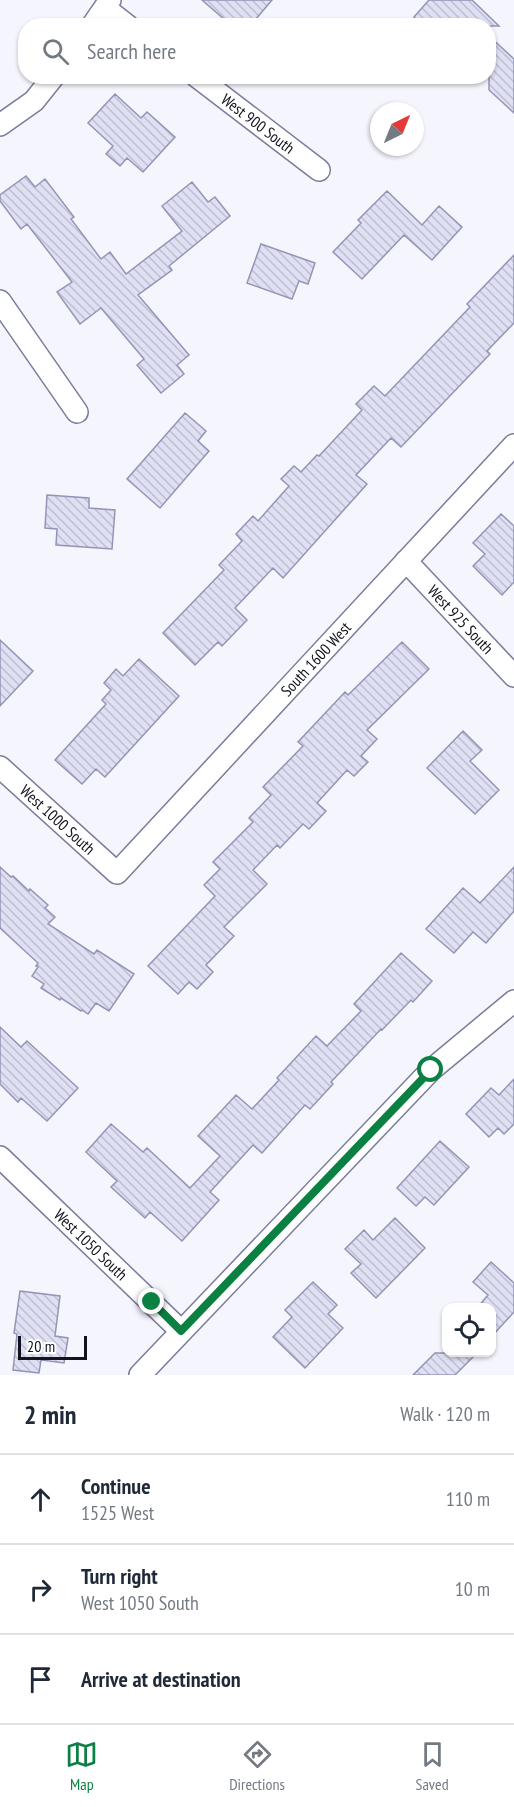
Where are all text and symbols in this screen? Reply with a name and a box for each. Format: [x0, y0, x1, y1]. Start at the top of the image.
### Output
search box [18, 18, 496, 84]
icon: search [39, 35, 72, 68]
text: Search here [87, 37, 176, 65]
street label: West 900 South [217, 89, 299, 158]
north arrow [370, 102, 424, 156]
street label: West 925 South [424, 581, 498, 658]
street label: South 1600 West [276, 617, 355, 700]
street label: West 1000 South [16, 780, 100, 858]
route start [417, 1056, 443, 1082]
street label: West 1050 South [50, 1204, 132, 1284]
route end [138, 1288, 164, 1314]
map controls [442, 1303, 496, 1357]
button: locate [442, 1303, 496, 1357]
scale bar [18, 1333, 87, 1360]
text: 20 m [27, 1336, 55, 1356]
text: 2 min [24, 1398, 77, 1431]
text: Walk · 120 m [400, 1401, 490, 1427]
text: Continue [81, 1472, 151, 1500]
icon: ahead [24, 1483, 57, 1516]
text: 110 m [446, 1486, 490, 1512]
text: 1525 West [81, 1500, 154, 1526]
text: Turn right [81, 1562, 158, 1590]
icon: right [24, 1573, 57, 1606]
text: 10 m [455, 1576, 490, 1602]
text: West 1050 South [81, 1590, 199, 1616]
icon: arrive [24, 1663, 57, 1696]
text: Arrive at destination [81, 1665, 241, 1693]
tab: Map [65, 1738, 98, 1794]
tab: Directions [229, 1738, 285, 1794]
tab: Saved [416, 1738, 449, 1794]

